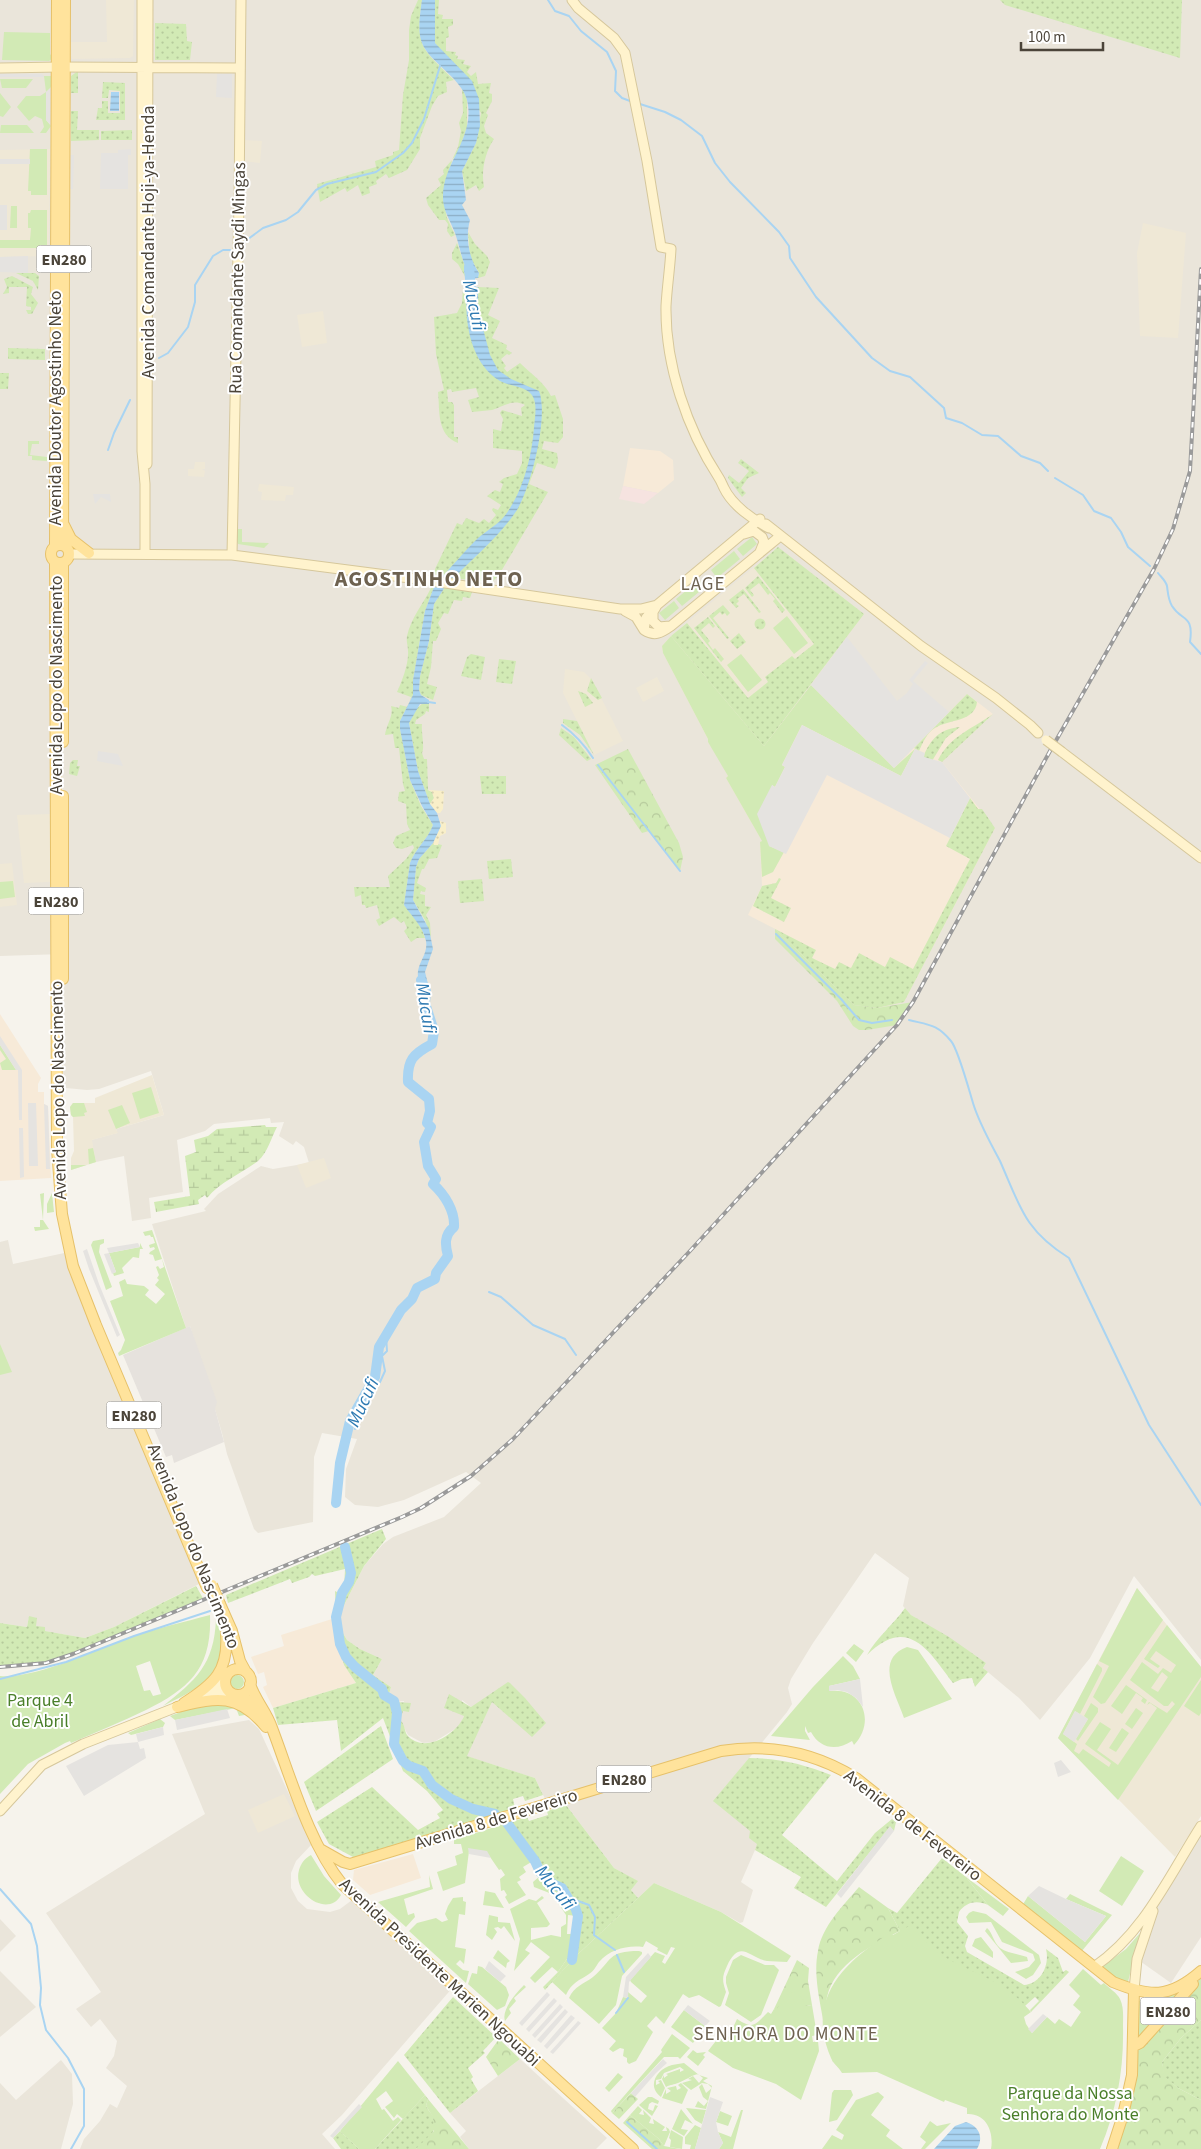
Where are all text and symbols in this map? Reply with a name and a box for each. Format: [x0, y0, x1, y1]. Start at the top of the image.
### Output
scale bar [1021, 20, 1104, 52]
text: 100 m [1028, 27, 1066, 48]
street label: Avenida Comandante Hoji-ya-Henda [136, 105, 161, 379]
street label: Rua Comandante Saydi Mingas [223, 162, 252, 394]
road number: EN280 [36, 245, 92, 272]
water label: Mucufi [455, 277, 492, 334]
street label: Avenida Doutor Agostinho Neto [43, 291, 68, 525]
district label: AGOSTINHO NETO [334, 563, 523, 595]
district label: LAGE [680, 571, 726, 598]
street label: Avenida Lopo do Nascimento [44, 575, 69, 795]
road number: EN280 [28, 888, 84, 914]
street label: Avenida Lopo do Nascimento [44, 980, 73, 1200]
water label: Mucufi [408, 981, 443, 1036]
water label: Mucufi [340, 1373, 387, 1432]
road number: EN280 [106, 1402, 162, 1428]
street label: Avenida Lopo do Nascimento [141, 1440, 246, 1652]
park label: Parque 4 de Abril [7, 1688, 73, 1734]
street label: Avenida 8 de Fevereiro [838, 1763, 987, 1887]
road number: EN280 [596, 1766, 652, 1792]
street label: Avenida 8 de Fevereiro [412, 1783, 581, 1856]
water label: Mucufi [528, 1859, 582, 1917]
street label: Avenida Presidente Marien Ngouabi [334, 1872, 546, 2072]
road number: EN280 [1140, 1998, 1196, 2024]
district label: SENHORA DO MONTE [693, 2021, 879, 2048]
park label: Parque da Nossa Senhora do Monte [1001, 2081, 1139, 2127]

